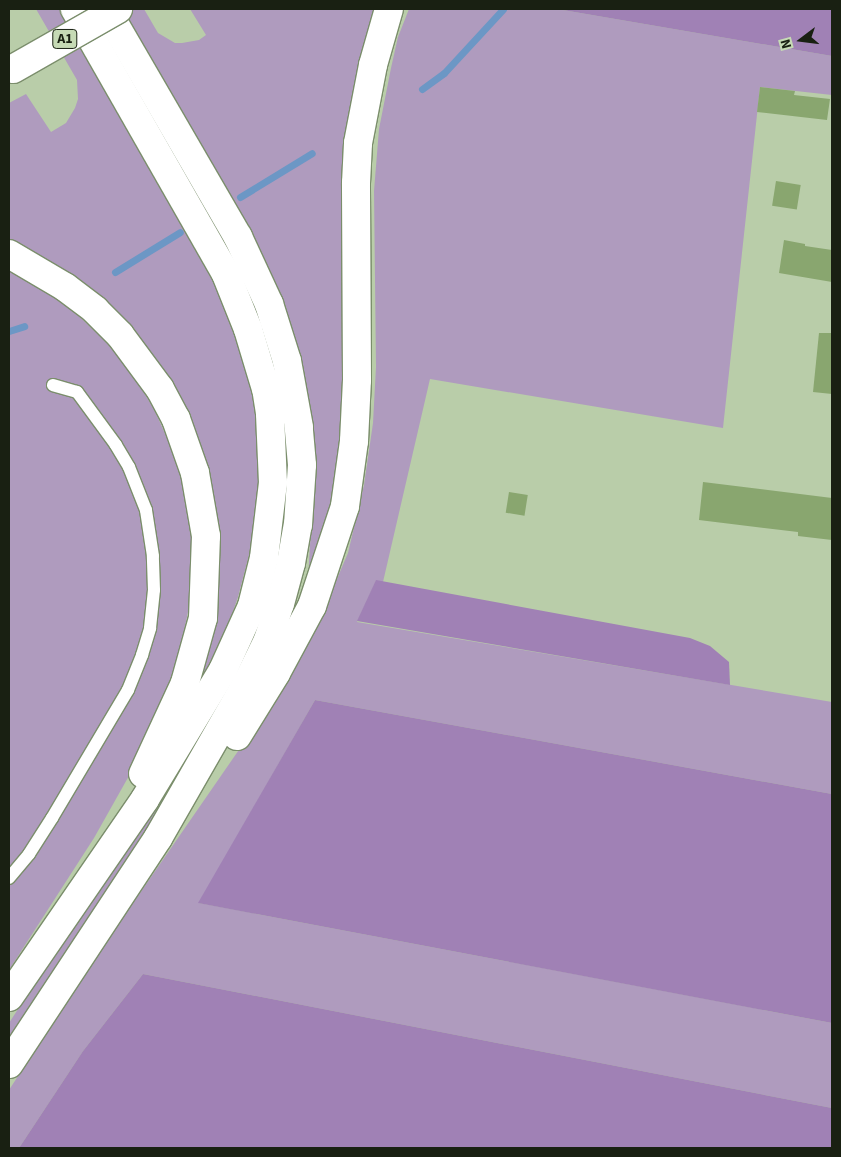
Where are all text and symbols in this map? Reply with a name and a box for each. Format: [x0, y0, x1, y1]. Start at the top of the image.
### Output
north arrow [776, 15, 826, 65]
road number: A1 [51, 28, 79, 50]
text: N [776, 37, 797, 51]

